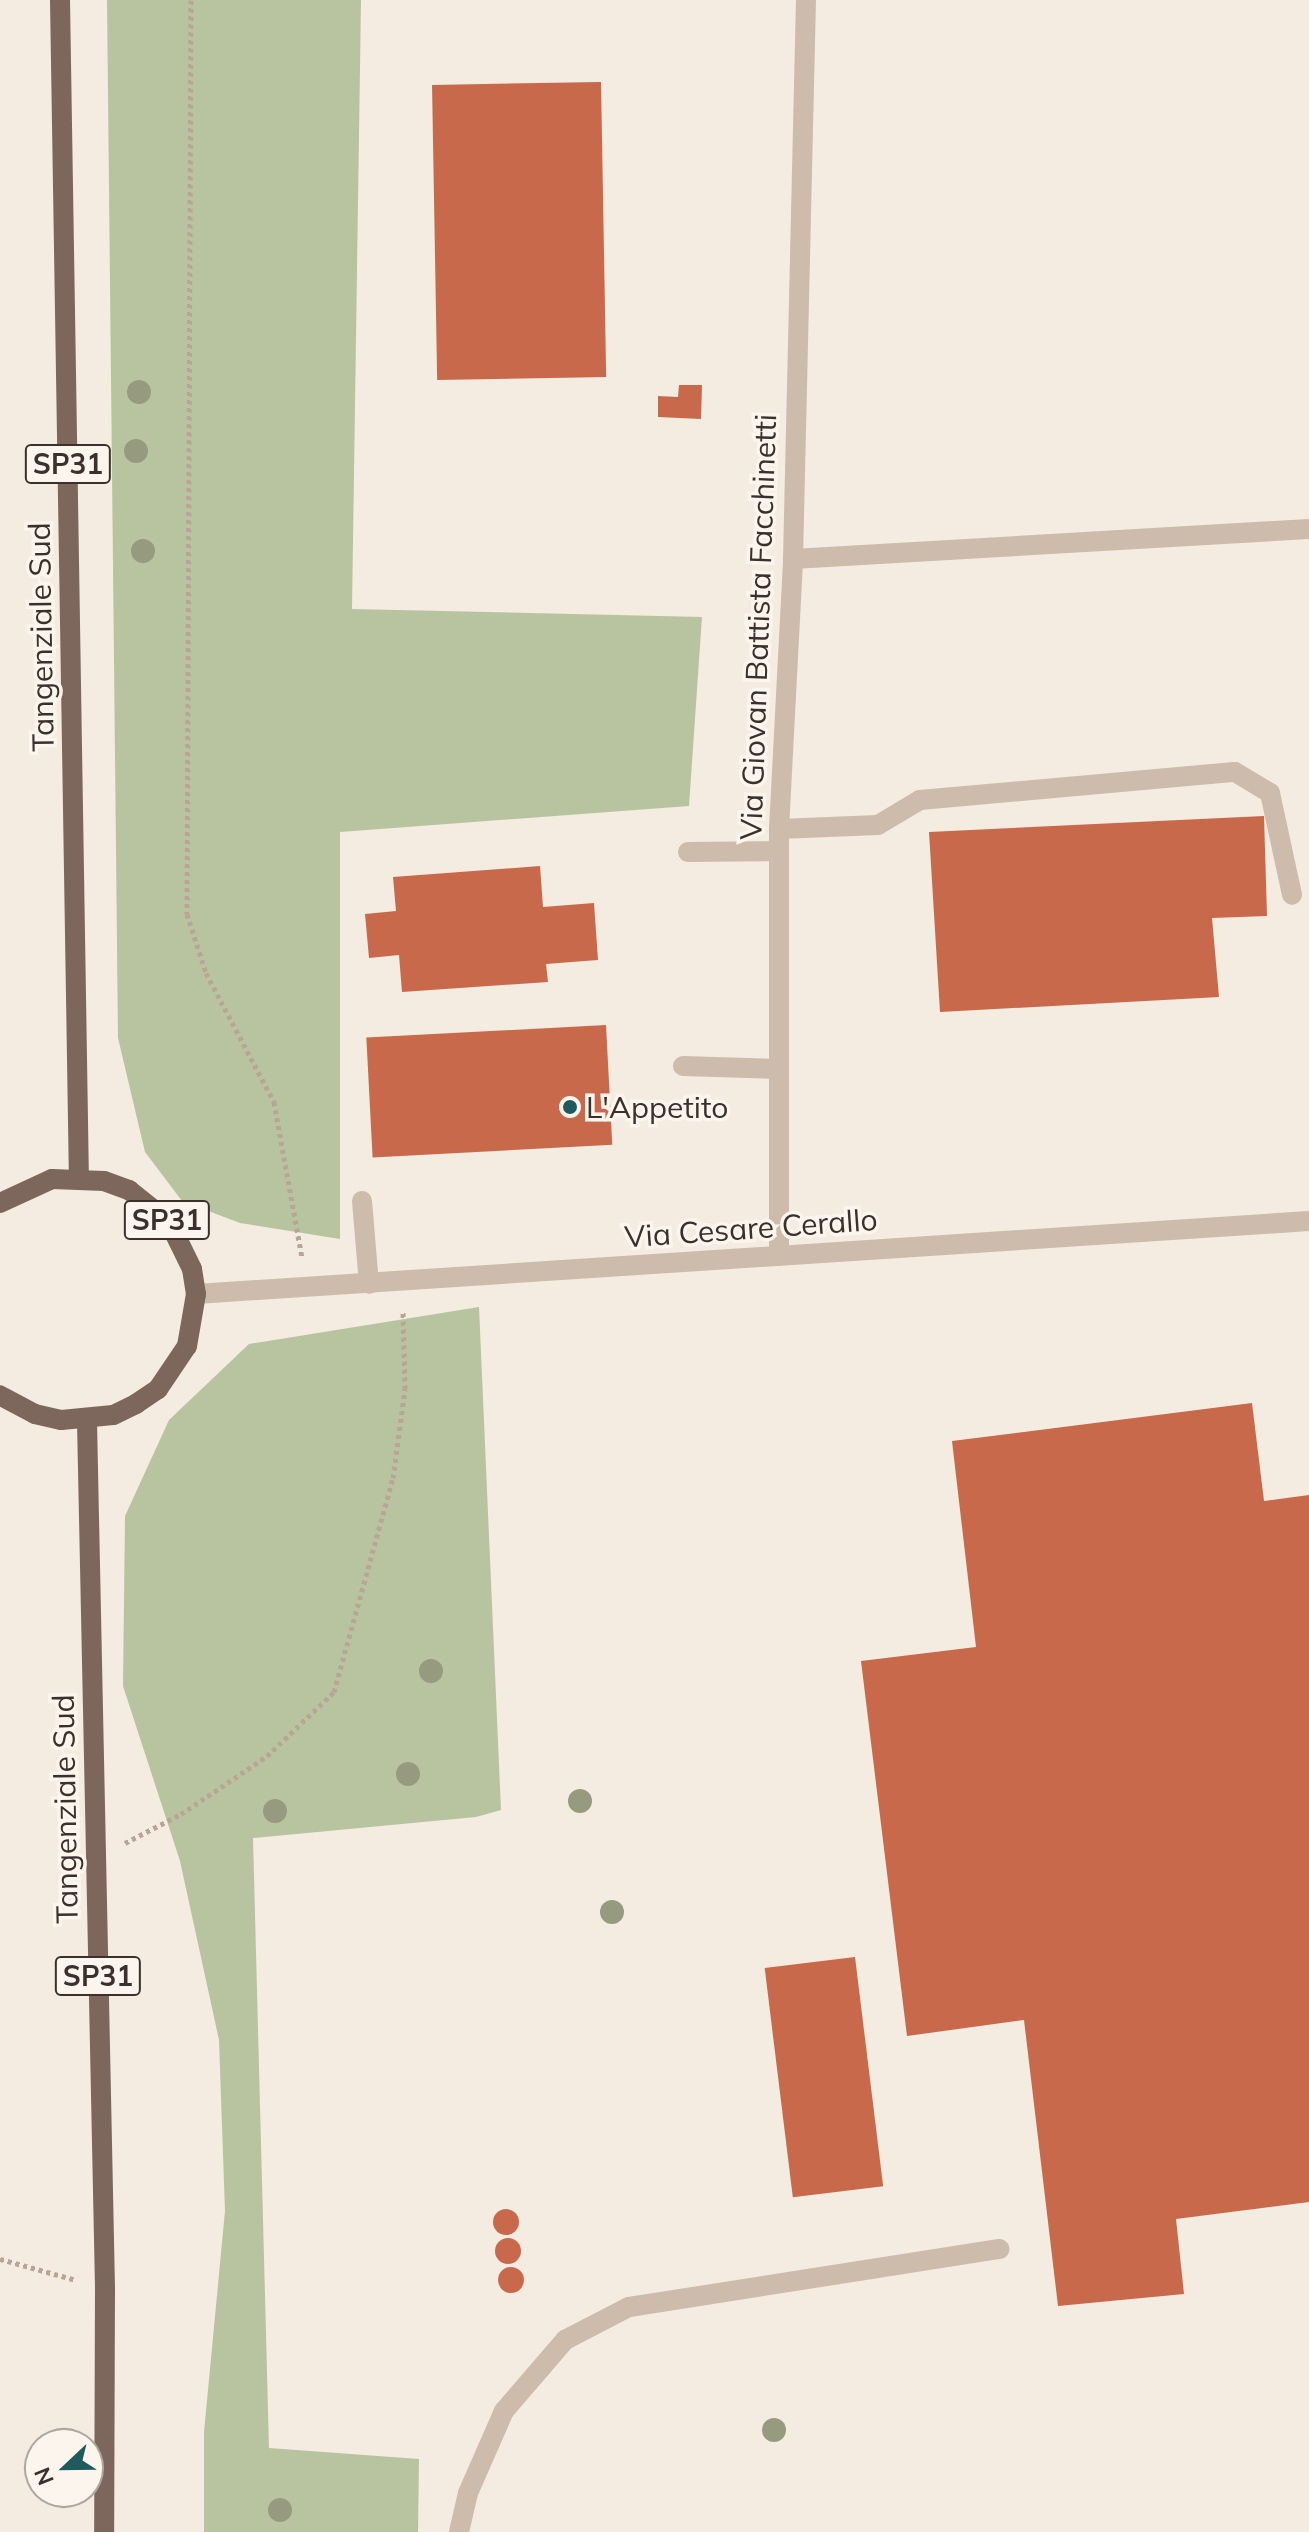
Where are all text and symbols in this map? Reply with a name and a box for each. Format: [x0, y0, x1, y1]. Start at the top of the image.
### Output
street label: Via Giovan Battista Facchinetti [733, 413, 783, 841]
road number: SP31 [24, 440, 112, 488]
street label: Tangenziale Sud [21, 522, 61, 752]
place label: L'Appetito [586, 1089, 728, 1125]
marker: L'Appetito [561, 1098, 579, 1116]
road number: SP31 [123, 1196, 211, 1244]
street label: Via Cesare Cerallo [623, 1201, 879, 1255]
street label: Tangenziale Sud [45, 1694, 85, 1924]
road number: SP31 [54, 1952, 142, 2000]
north arrow [24, 2428, 104, 2508]
text: N [28, 2463, 60, 2489]

